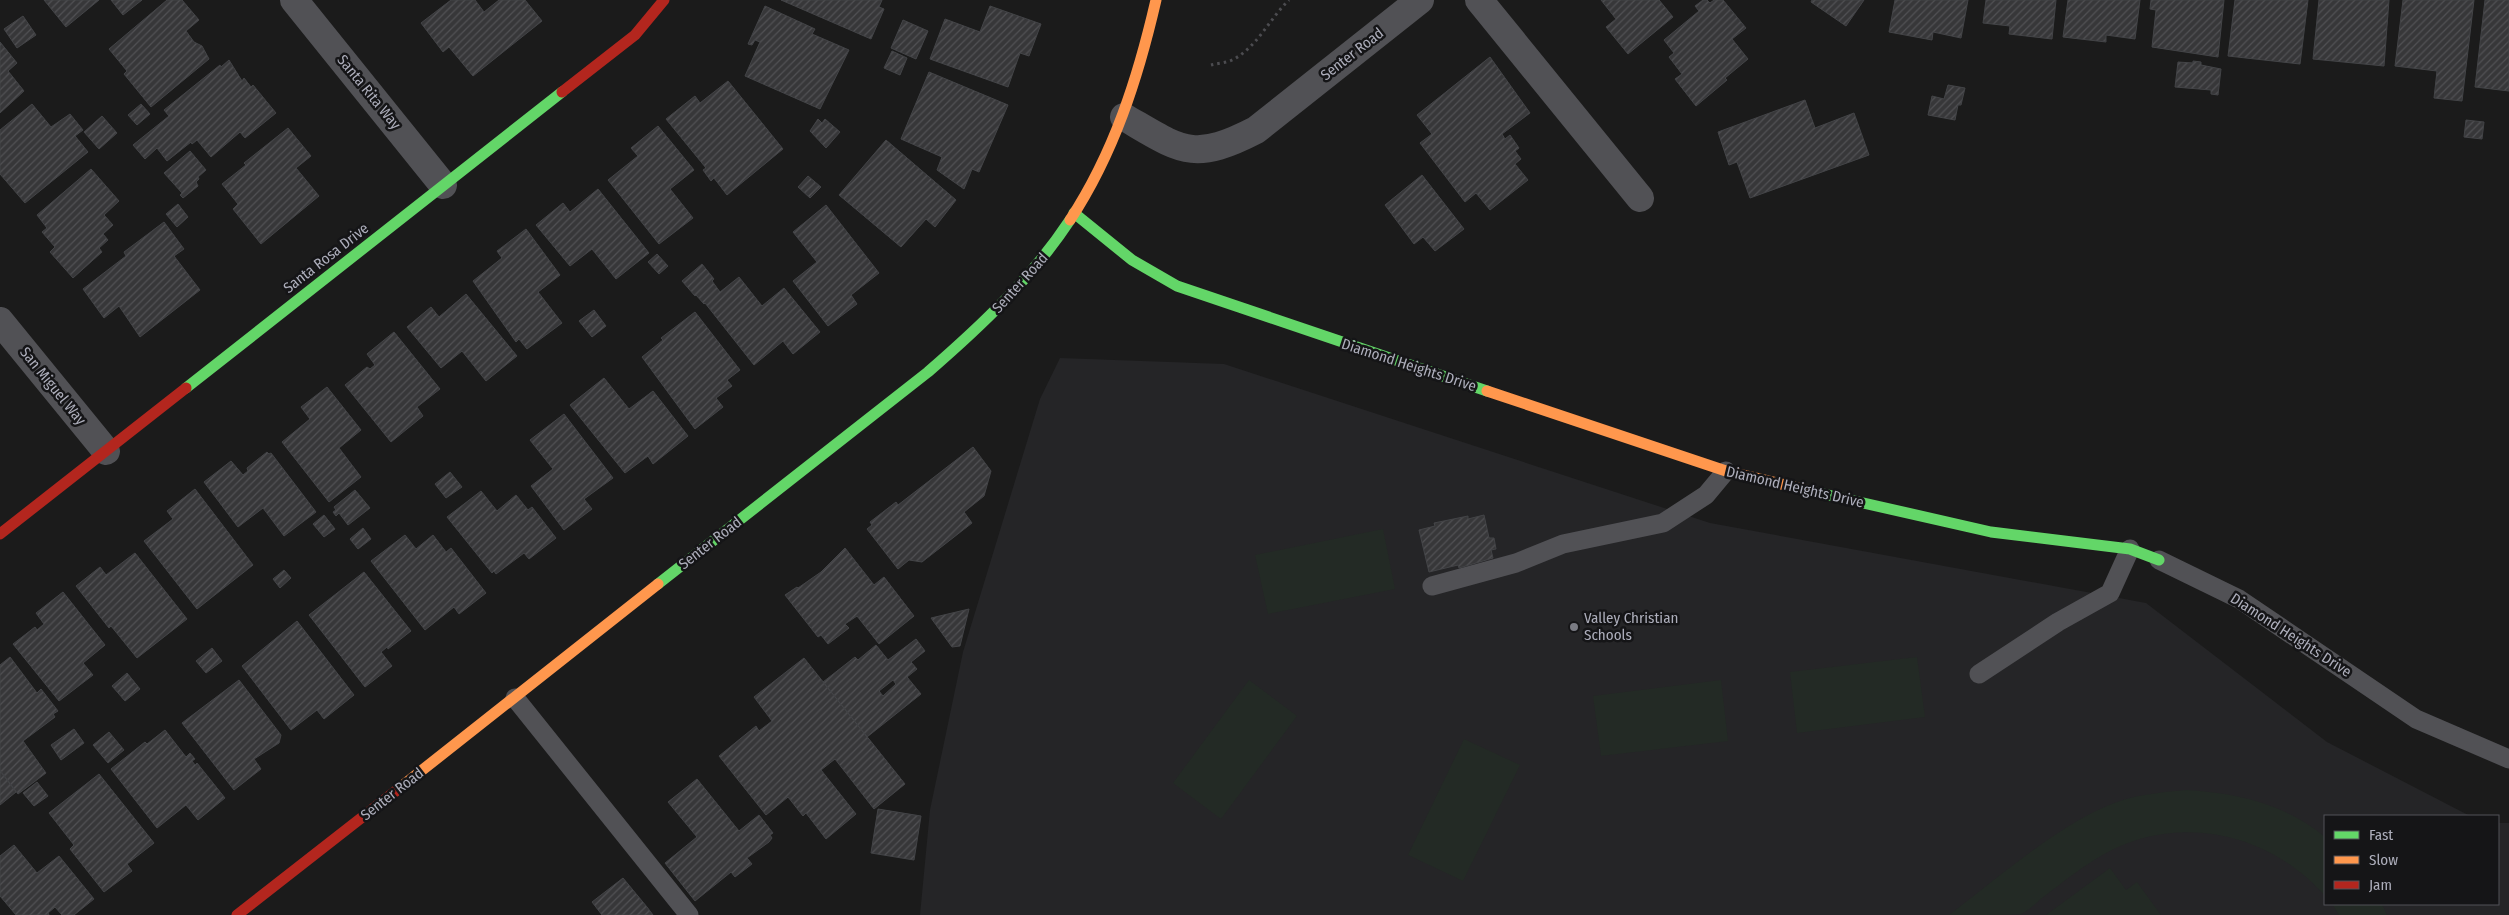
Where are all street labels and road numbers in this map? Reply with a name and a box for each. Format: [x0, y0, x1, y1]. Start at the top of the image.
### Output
street label: Senter Road [1317, 24, 1387, 84]
street label: Santa Rita Way [333, 51, 405, 133]
street label: Santa Rosa Drive [280, 219, 372, 297]
street label: Senter Road [988, 249, 1052, 317]
street label: Diamond Heights Drive [1339, 335, 1479, 395]
street label: San Miguel Way [16, 343, 90, 429]
street label: Diamond Heights Drive [1724, 462, 1866, 512]
street label: Senter Road [675, 513, 745, 573]
street label: Diamond Heights Drive [2227, 589, 2355, 681]
street label: Senter Road [357, 764, 427, 824]

